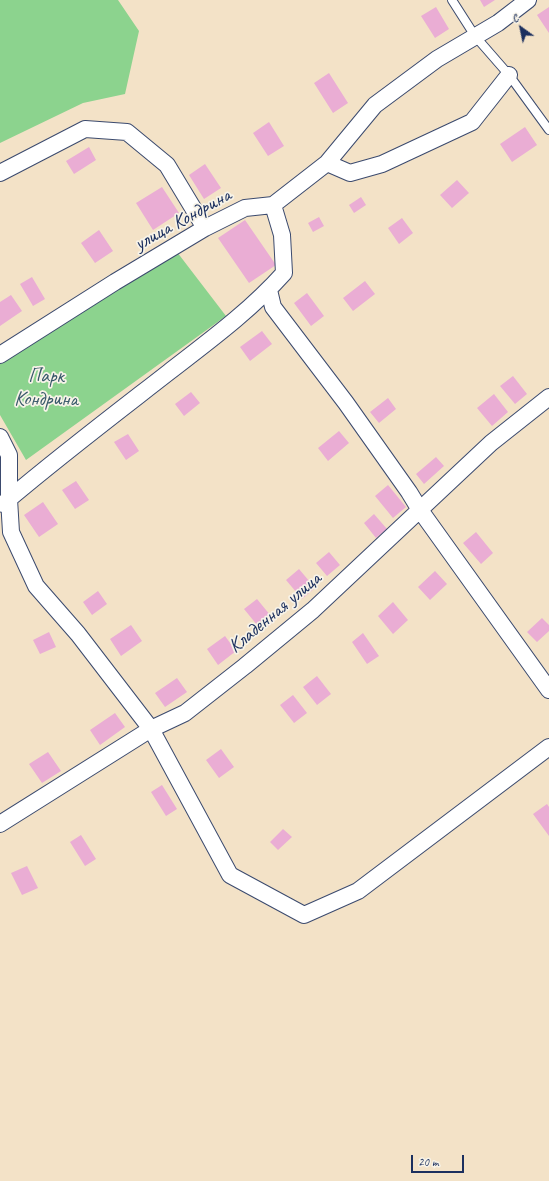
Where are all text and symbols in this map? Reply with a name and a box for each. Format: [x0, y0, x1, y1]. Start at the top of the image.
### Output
north arrow [501, 8, 541, 48]
text: С [508, 11, 521, 25]
street label: улица Кондрина [130, 184, 236, 256]
park label: Парк Кондрина [14, 365, 78, 412]
street label: Кладенная улица [224, 567, 326, 659]
scale bar [413, 1147, 466, 1173]
text: 20 m [418, 1154, 438, 1170]

